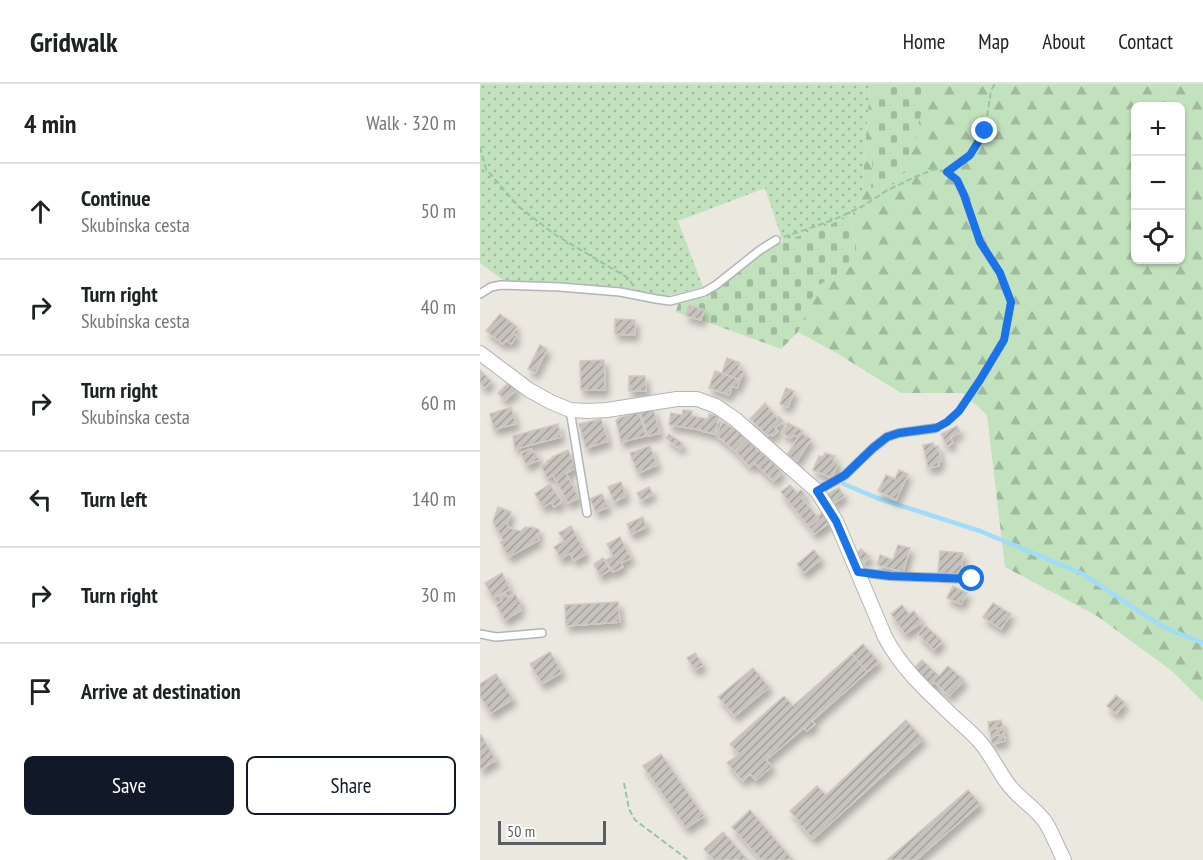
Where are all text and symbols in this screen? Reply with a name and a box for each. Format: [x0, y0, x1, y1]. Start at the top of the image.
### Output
text: Gridwalk [30, 23, 118, 60]
text: Home [903, 28, 945, 55]
text: Map [978, 28, 1009, 55]
text: About [1042, 28, 1085, 55]
text: Contact [1118, 28, 1173, 55]
map controls [1131, 102, 1185, 264]
button: + [1131, 102, 1185, 156]
text: 4 min [24, 107, 77, 140]
text: Walk · 320 m [366, 110, 456, 136]
route end [971, 117, 997, 143]
button: − [1131, 156, 1185, 210]
text: Continue [81, 184, 151, 212]
icon: ahead [24, 195, 57, 228]
text: 50 m [421, 198, 456, 224]
button: locate [1131, 210, 1185, 264]
text: Skubínska cesta [81, 212, 190, 238]
text: Turn right [81, 280, 158, 308]
icon: right [24, 291, 57, 324]
text: 40 m [421, 294, 456, 320]
text: Skubínska cesta [81, 308, 190, 334]
text: Turn right [81, 376, 158, 404]
icon: right [24, 387, 57, 420]
text: 60 m [421, 390, 456, 416]
text: Skubínska cesta [81, 404, 190, 430]
icon: left [24, 483, 57, 516]
text: Turn left [81, 485, 147, 513]
text: 140 m [412, 486, 456, 512]
route start [958, 565, 984, 591]
icon: right [24, 579, 57, 612]
text: Turn right [81, 581, 158, 609]
text: 30 m [421, 582, 456, 608]
icon: arrive [24, 675, 57, 708]
text: Arrive at destination [81, 677, 241, 705]
button: Save [24, 756, 234, 815]
button: Share [246, 756, 456, 815]
scale bar [498, 818, 606, 846]
text: 50 m [507, 821, 535, 841]

